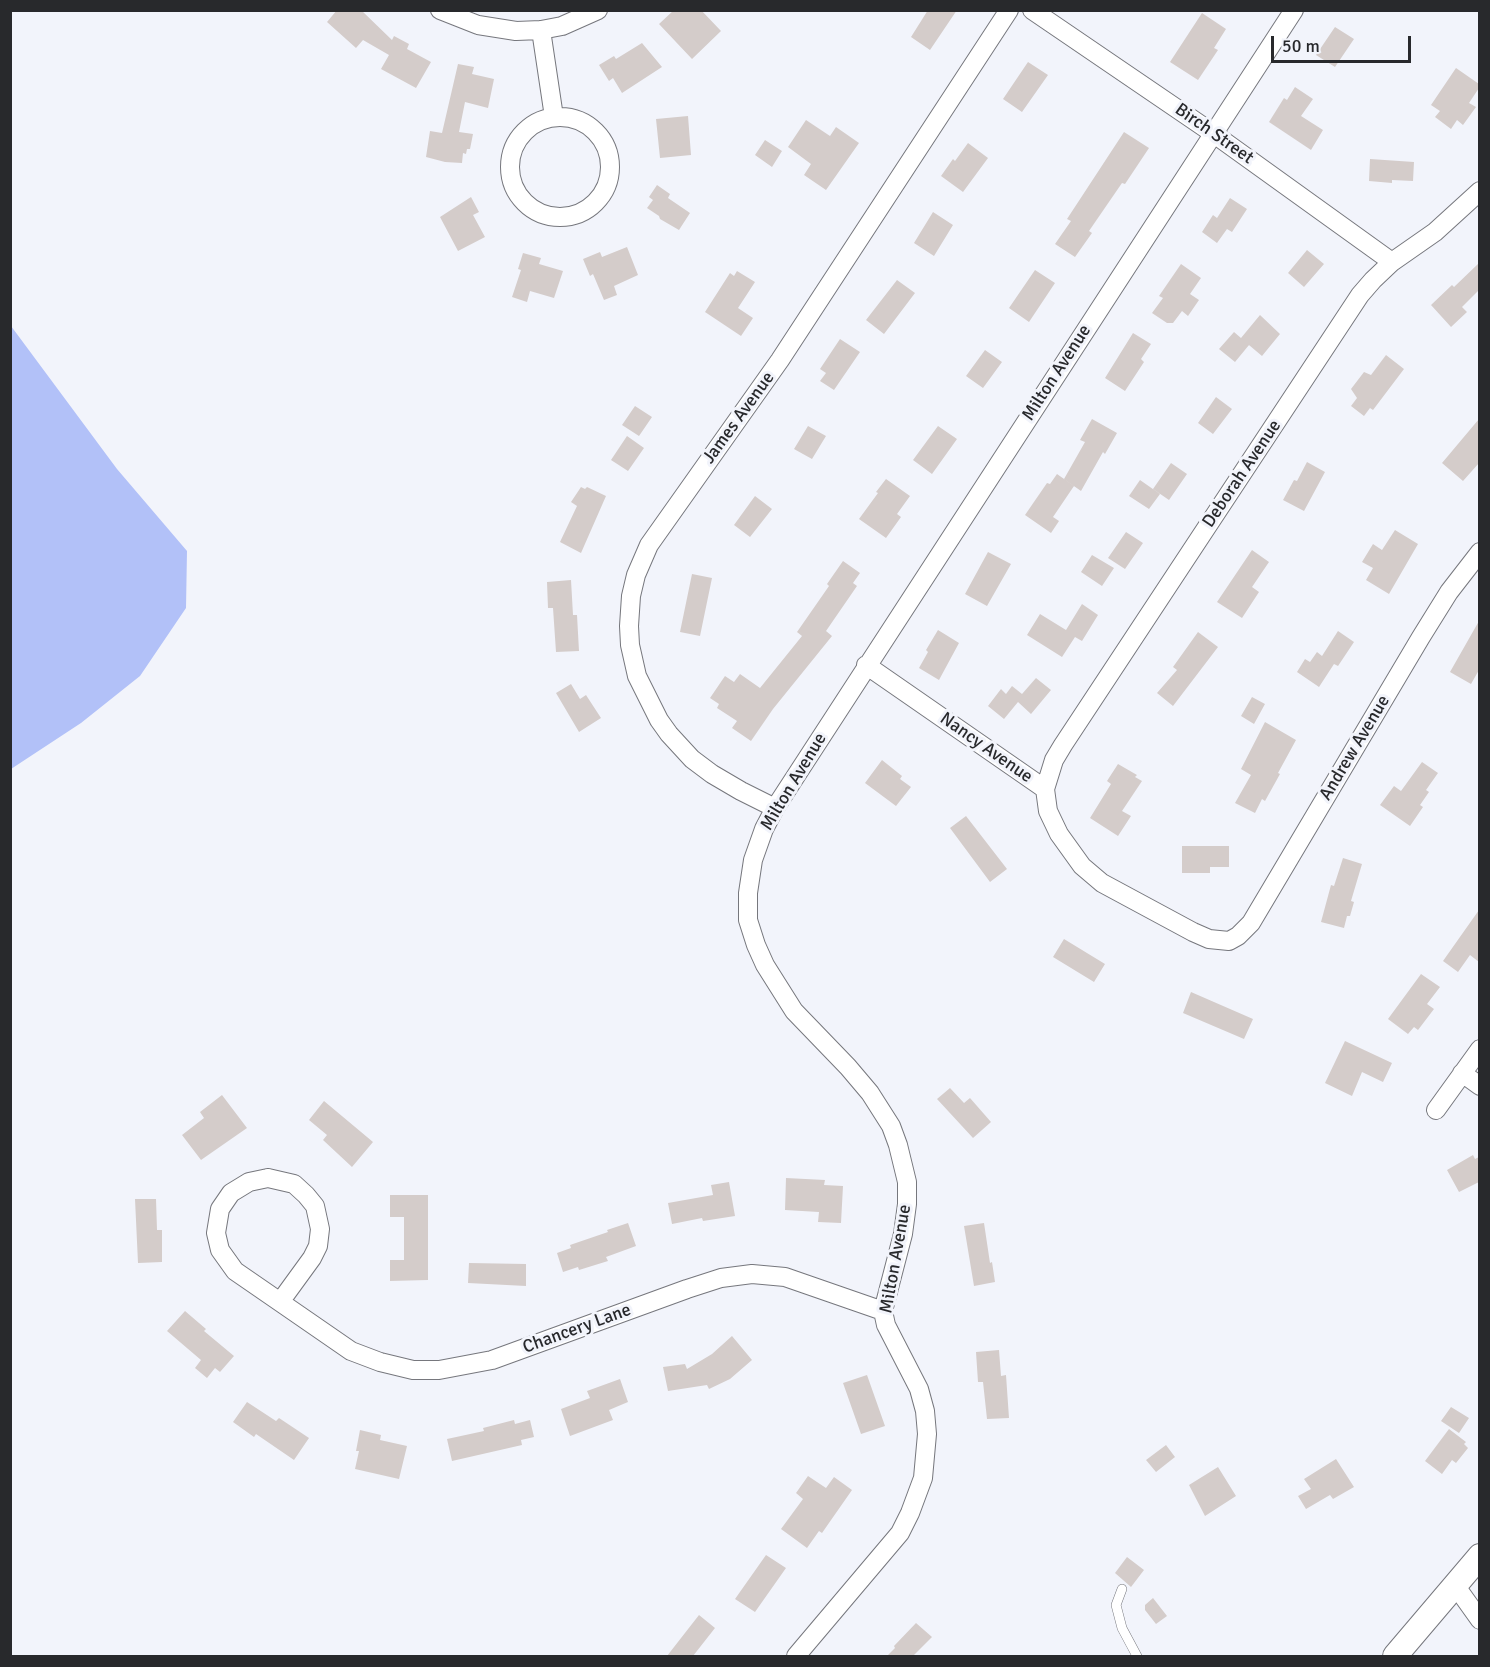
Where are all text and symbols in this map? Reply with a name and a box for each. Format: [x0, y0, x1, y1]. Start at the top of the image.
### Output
scale bar [1274, 24, 1414, 62]
text: 50 m [1282, 35, 1320, 57]
street label: Birch Street [1170, 99, 1258, 169]
street label: Milton Avenue [1018, 321, 1096, 425]
street label: James Avenue [698, 368, 780, 468]
street label: Deborah Avenue [1198, 416, 1286, 532]
street label: Andrew Avenue [1315, 692, 1395, 804]
street label: Nancy Avenue [935, 708, 1037, 788]
street label: Milton Avenue [756, 729, 832, 835]
street label: Milton Avenue [876, 1203, 916, 1315]
street label: Chancery Lane [520, 1299, 634, 1359]

